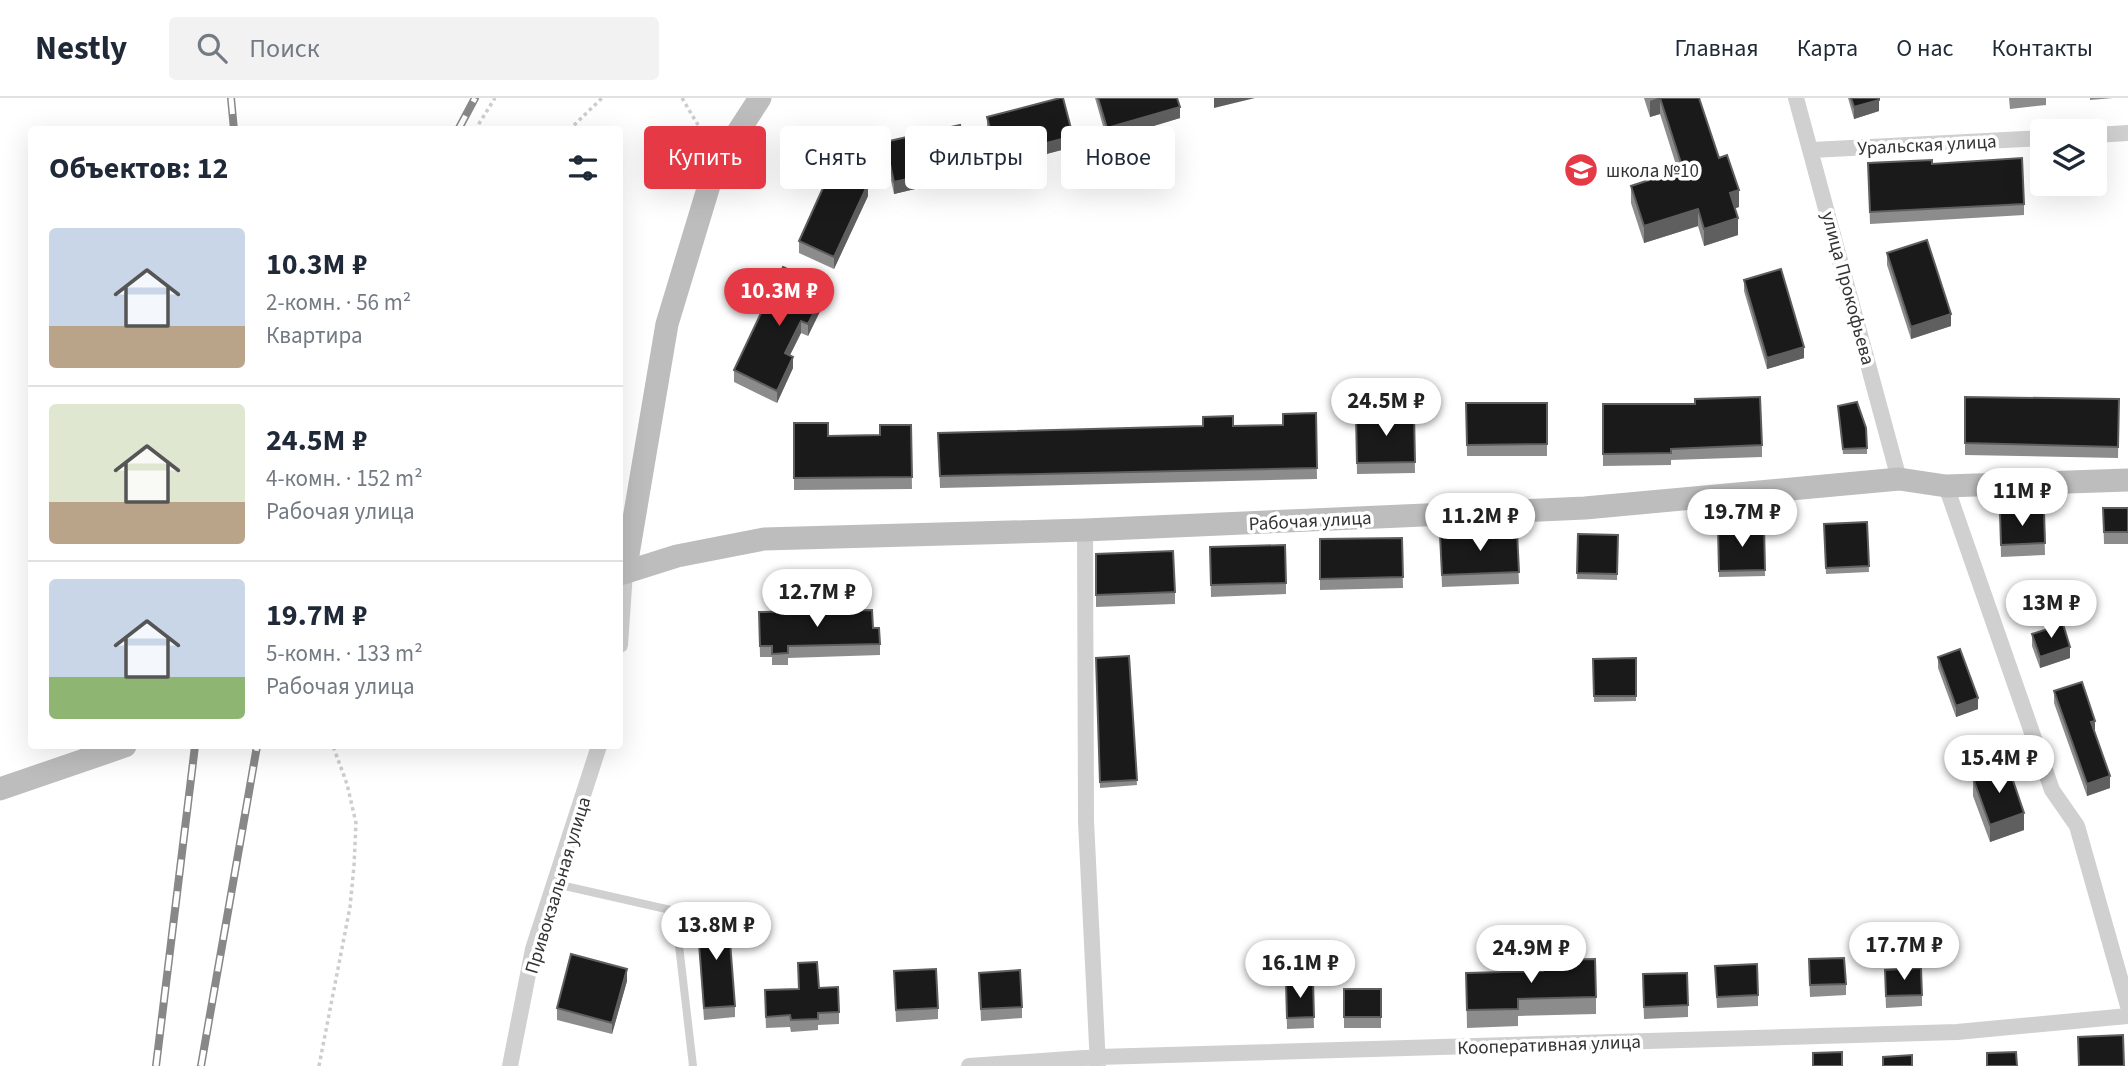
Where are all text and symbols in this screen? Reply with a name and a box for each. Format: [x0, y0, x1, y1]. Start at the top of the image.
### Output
search box [169, 17, 659, 80]
text: Nestly [35, 25, 127, 72]
icon: search [193, 29, 231, 67]
text: Поиск [249, 30, 320, 67]
text: Главная [1674, 31, 1759, 66]
text: Карта [1797, 31, 1858, 66]
text: О нас [1896, 31, 1953, 66]
text: Контакты [1991, 31, 2093, 66]
map controls [2030, 119, 2107, 196]
button: layers [2030, 119, 2107, 196]
chip: Купить [644, 126, 766, 189]
chip: Снять [780, 126, 891, 189]
chip: Фильтры [905, 126, 1047, 189]
chip: Новое [1061, 126, 1175, 189]
street label: Уральская улица [1857, 128, 1997, 163]
text: Объектов: 12 [49, 147, 228, 190]
icon: filters [564, 149, 602, 187]
school or university icon: школа №10 [1562, 151, 1600, 189]
place label: школа №10 [1606, 158, 1699, 185]
street label: улица Прокофьева [1814, 209, 1881, 368]
text: 10.3M ₽ [266, 243, 367, 286]
icon: home [105, 256, 189, 340]
pin: 10.3M ₽ [714, 268, 844, 328]
text: 10.3M ₽ [740, 274, 818, 307]
text: 2-комн. · 56 m² [266, 286, 411, 319]
text: Квартира [266, 319, 363, 352]
pin: 24.5M ₽ [1321, 378, 1451, 438]
text: 24.5M ₽ [1347, 384, 1425, 417]
text: 24.5M ₽ [266, 419, 367, 462]
icon: home [105, 432, 189, 516]
text: 4-комн. · 152 m² [266, 462, 423, 495]
pin: 11M ₽ [1973, 468, 2071, 528]
text: 11M ₽ [1993, 474, 2051, 507]
pin: 19.7M ₽ [1677, 490, 1807, 549]
pin: 11.2M ₽ [1415, 494, 1545, 553]
text: Рабочая улица [266, 495, 415, 528]
text: 19.7M ₽ [1703, 495, 1781, 528]
text: 11.2M ₽ [1441, 499, 1519, 532]
street label: Рабочая улица [1248, 505, 1372, 538]
pin: 12.7M ₽ [752, 570, 882, 629]
text: 12.7M ₽ [778, 575, 856, 608]
pin: 13M ₽ [2002, 580, 2100, 640]
text: 13M ₽ [2022, 586, 2080, 619]
text: 19.7M ₽ [266, 594, 367, 637]
icon: home [105, 607, 189, 691]
text: 5-комн. · 133 m² [266, 637, 423, 670]
text: Рабочая улица [266, 670, 415, 703]
pin: 15.4M ₽ [1934, 736, 2064, 795]
text: 15.4M ₽ [1960, 741, 2038, 774]
street label: Привокзальная улица [519, 793, 598, 977]
pin: 13.8M ₽ [651, 902, 781, 962]
text: 13.8M ₽ [677, 908, 755, 941]
pin: 17.7M ₽ [1839, 922, 1969, 982]
pin: 24.9M ₽ [1466, 926, 1596, 985]
text: 17.7M ₽ [1865, 928, 1943, 961]
text: 24.9M ₽ [1492, 931, 1570, 964]
pin: 16.1M ₽ [1235, 940, 1365, 1000]
text: 16.1M ₽ [1261, 946, 1339, 979]
street label: Кооперативная улица [1457, 1029, 1641, 1062]

